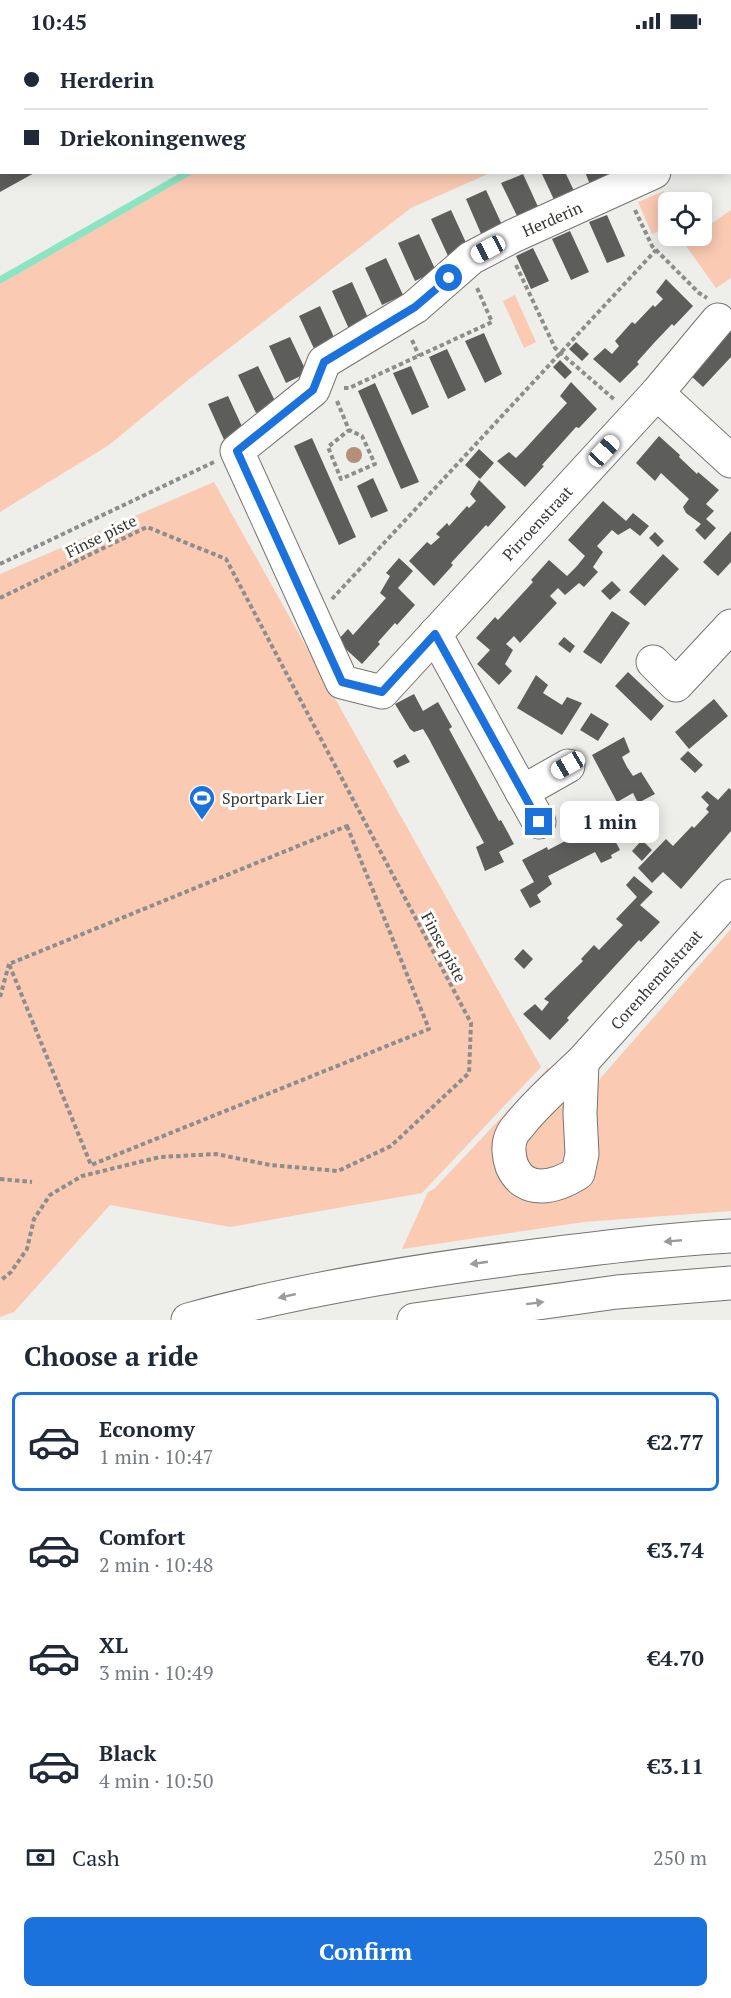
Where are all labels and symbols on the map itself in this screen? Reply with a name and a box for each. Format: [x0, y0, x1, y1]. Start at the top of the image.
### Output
street label: Herderin [519, 196, 586, 242]
car [468, 233, 508, 265]
route start [435, 264, 462, 291]
car [585, 432, 623, 470]
street label: Pirroenstraat [497, 481, 577, 565]
street label: Finse piste [62, 509, 140, 563]
car [548, 748, 588, 782]
sports icon: Sportpark Lier [187, 783, 217, 821]
place label: Sportpark Lier [222, 787, 325, 809]
callout: 1 min [560, 801, 659, 843]
route end [525, 808, 552, 835]
street label: Finse piste [416, 908, 472, 986]
street label: Corenhemelstraat [605, 924, 707, 1034]
one-way arrow [663, 1236, 682, 1246]
one-way arrow [469, 1259, 488, 1268]
one-way arrow [278, 1292, 296, 1302]
one-way arrow [525, 1299, 544, 1308]

